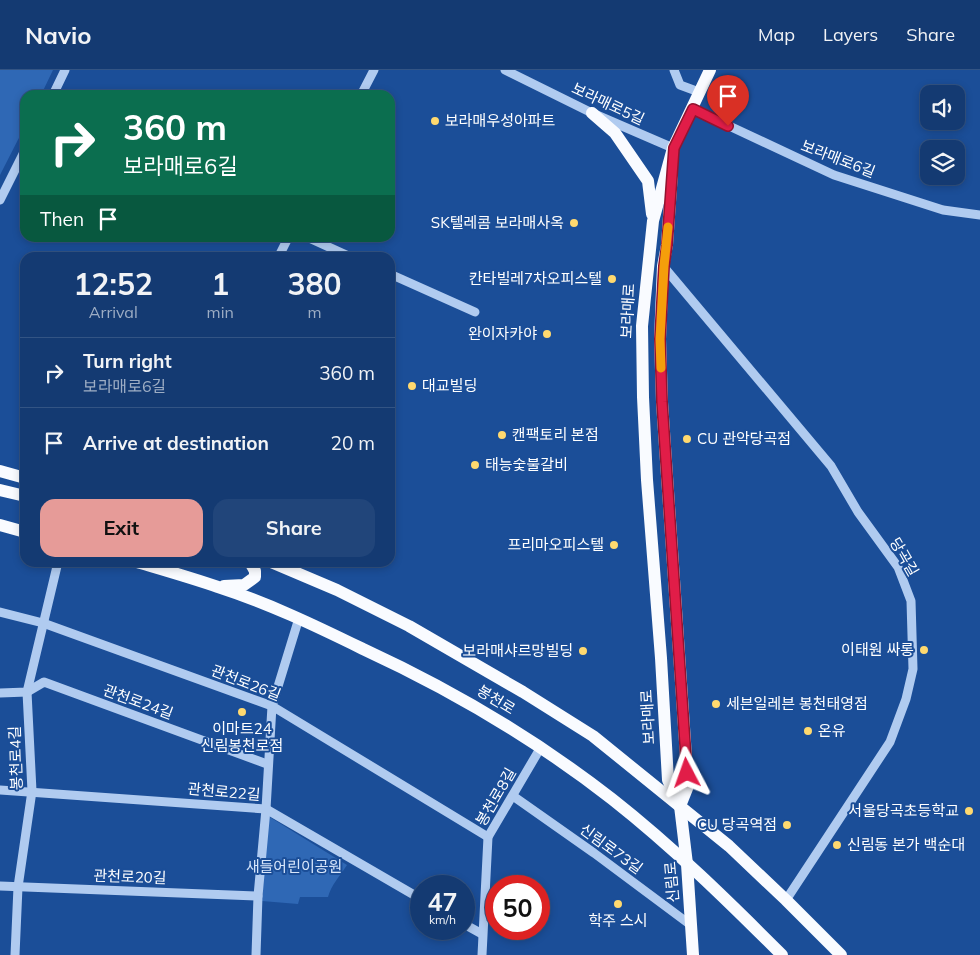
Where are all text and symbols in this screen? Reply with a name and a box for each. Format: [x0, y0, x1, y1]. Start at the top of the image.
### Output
text: Navio [25, 20, 91, 50]
text: Map [758, 23, 795, 46]
text: Layers [823, 23, 878, 46]
text: Share [906, 23, 955, 46]
pin [707, 75, 749, 126]
street label: 보라매로5길 [569, 78, 648, 129]
icon: arrive [714, 82, 742, 110]
map controls [920, 85, 965, 185]
button: sound [920, 85, 965, 130]
text: 360 m [123, 105, 227, 149]
icon: right [40, 110, 105, 175]
place label: 보라매우성아파트 [445, 111, 556, 130]
marker: 보라매우성아파트 [429, 115, 441, 127]
street label: 보라매로6길 [798, 136, 878, 181]
button: layers [920, 140, 965, 185]
text: 보라매로6길 [123, 152, 237, 180]
icon: arrive [94, 205, 122, 233]
text: Then [40, 207, 84, 231]
place label: SK텔레콤 보라매사옥 [431, 213, 564, 232]
marker: SK텔레콤 보라매사옥 [568, 217, 580, 229]
text: 12:52 [74, 265, 153, 303]
text: 1 [211, 265, 229, 303]
text: 380 [287, 265, 341, 303]
place label: 칸타빌레7차오피스텔 [469, 269, 602, 288]
marker: 칸타빌레7차오피스텔 [606, 273, 618, 285]
street label: 보라매로 [617, 283, 638, 339]
text: Arrival [89, 302, 138, 322]
text: min [207, 302, 234, 322]
text: m [307, 302, 321, 322]
place label: 완이자카야 [468, 324, 537, 343]
marker: 완이자카야 [541, 328, 553, 340]
text: Turn right [83, 349, 172, 373]
icon: right [40, 359, 68, 387]
text: 360 m [319, 361, 375, 385]
text: 보라매로6길 [83, 376, 166, 396]
place label: 대교빌딩 [422, 376, 477, 395]
marker: 대교빌딩 [406, 380, 418, 392]
place label: 캔팩토리 본점 [512, 425, 599, 444]
icon: arrive [40, 429, 68, 457]
marker: 캔팩토리 본점 [496, 429, 508, 441]
place label: CU 관악당곡점 [697, 429, 791, 448]
text: Arrive at destination [83, 431, 269, 455]
text: 20 m [331, 431, 375, 455]
marker: CU 관악당곡점 [681, 433, 693, 445]
place label: 태능숯불갈비 [485, 455, 568, 474]
marker: 태능숯불갈비 [469, 459, 481, 471]
button: Exit [40, 499, 203, 557]
button: Share [213, 499, 375, 557]
street label: 당곡길 [886, 534, 923, 579]
place label: 프리마오피스텔 [507, 535, 604, 554]
marker: 프리마오피스텔 [608, 539, 620, 551]
place label: 이태원 싸롱 [841, 640, 914, 659]
place label: 보라매샤르망빌딩 [463, 641, 573, 660]
marker: 이태원 싸롱 [918, 644, 930, 656]
marker: 보라매샤르망빌딩 [577, 645, 589, 657]
street label: 관천로26길 [209, 661, 284, 705]
street label: 관천로24길 [101, 680, 176, 723]
street label: 봉천로 [474, 681, 519, 718]
street label: 보라매로 [637, 689, 658, 745]
place label: 세븐일레븐 봉천태영점 [726, 694, 868, 713]
marker: 세븐일레븐 봉천태영점 [710, 698, 722, 710]
marker: 이마트24 신림봉천로점 [236, 706, 248, 718]
place label: 이마트24 신림봉천로점 [201, 719, 283, 755]
place label: 온유 [818, 721, 846, 740]
marker: 온유 [802, 725, 814, 737]
street label: 봉천로4길 [5, 726, 26, 790]
position arrow [660, 746, 712, 798]
street label: 봉천로8길 [471, 764, 520, 829]
street label: 관천로22길 [187, 779, 261, 804]
place label: 서울당곡초등학교 [849, 801, 959, 820]
marker: 서울당곡초등학교 [963, 805, 975, 817]
place label: CU 당곡역점 [697, 815, 777, 834]
street label: 신림로73길 [576, 819, 646, 878]
marker: CU 당곡역점 [781, 819, 793, 831]
place label: 신림동 본가 백순대 [847, 835, 965, 854]
marker: 신림동 본가 백순대 [831, 839, 843, 851]
park label: 새들어린이공원 [246, 857, 342, 876]
street label: 신림로 [660, 861, 683, 903]
street label: 관천로20길 [93, 866, 167, 887]
speed limit sign: 50 [485, 875, 550, 940]
text: 47 [427, 886, 458, 917]
marker: 학주 스시 [612, 898, 624, 910]
place label: 학주 스시 [588, 911, 648, 930]
text: km/h [429, 912, 456, 927]

